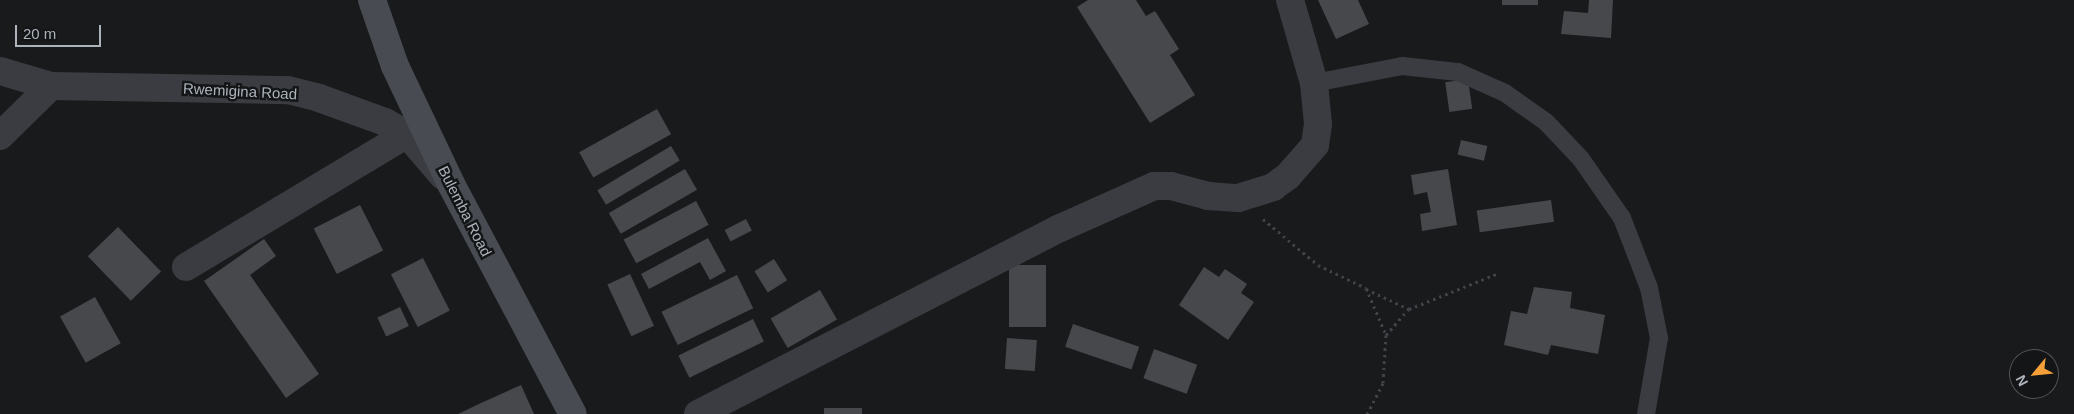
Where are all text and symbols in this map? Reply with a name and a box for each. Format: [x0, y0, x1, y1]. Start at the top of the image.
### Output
scale bar [18, 15, 104, 47]
text: 20 m [23, 25, 56, 42]
street label: Rwemigina Road [182, 79, 298, 103]
street label: Bulemba Road [434, 163, 496, 259]
north arrow [2009, 349, 2059, 399]
text: N [2012, 372, 2031, 389]

